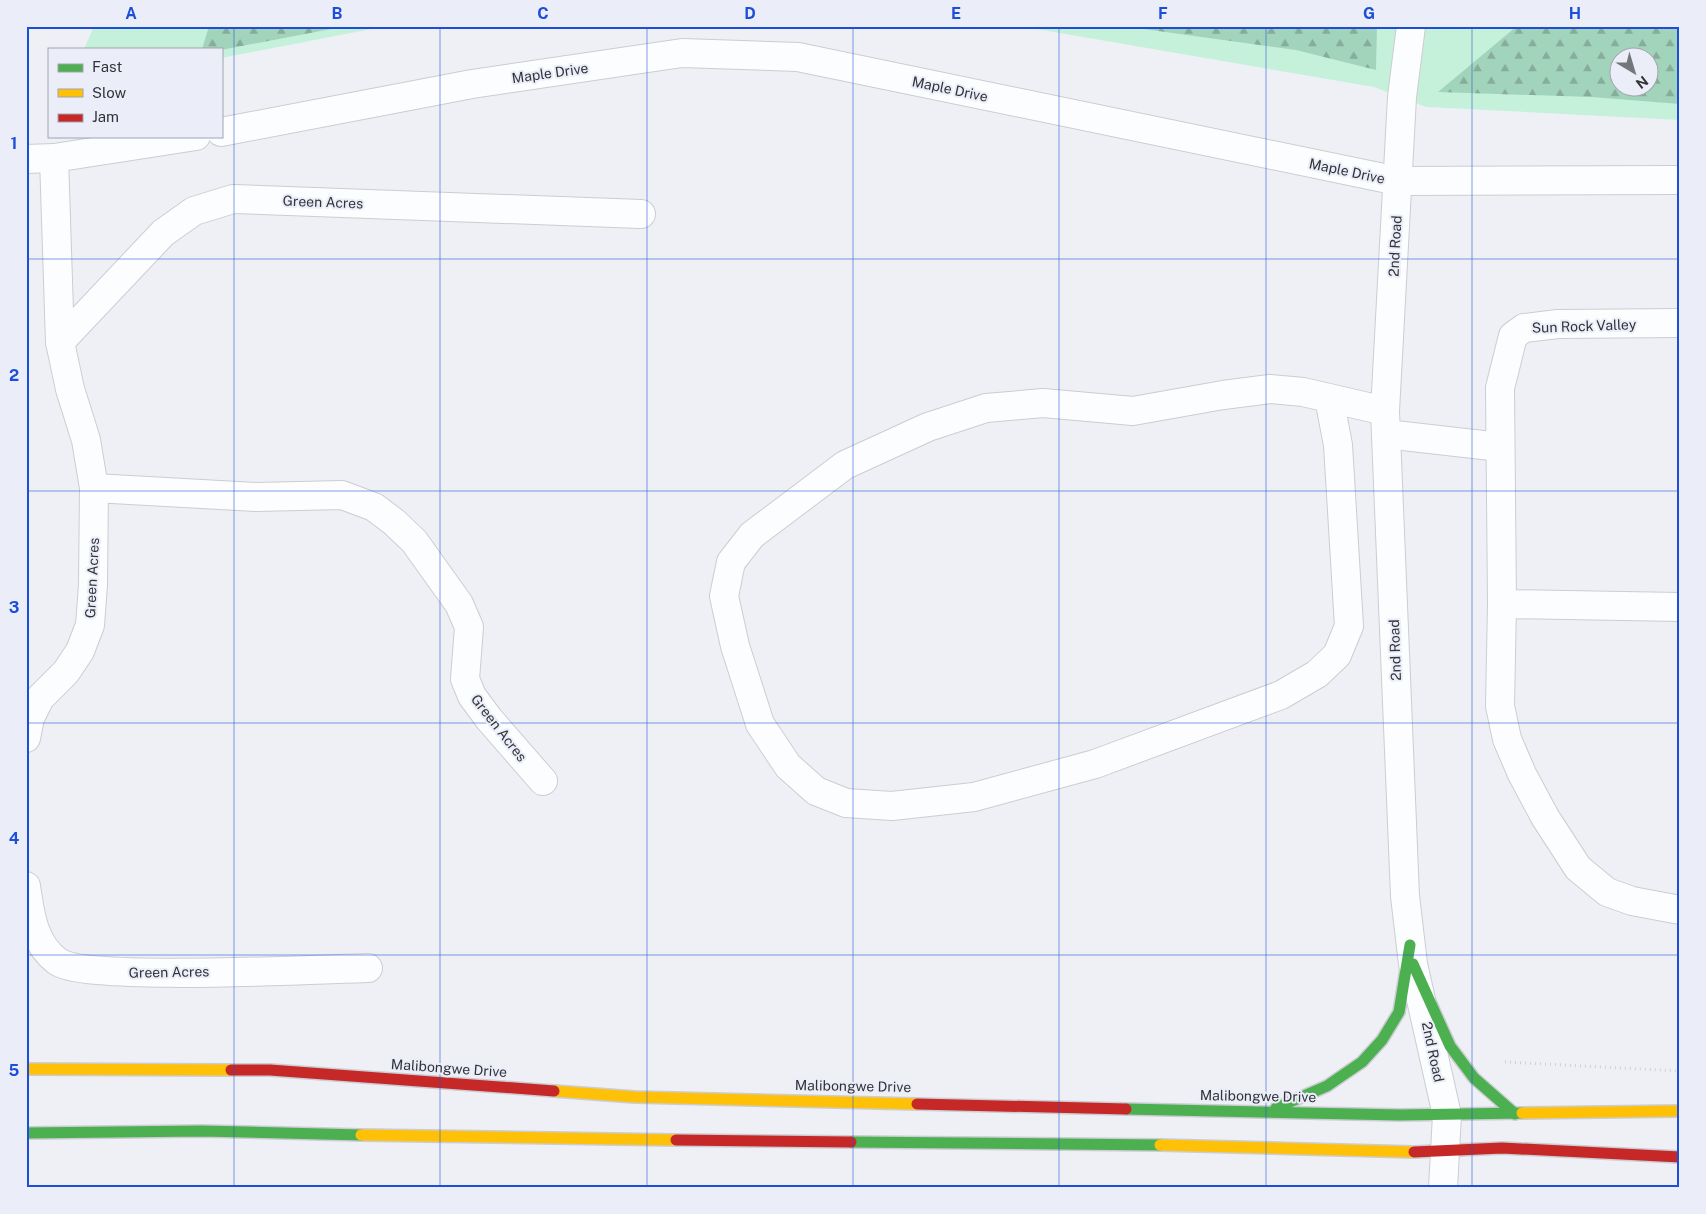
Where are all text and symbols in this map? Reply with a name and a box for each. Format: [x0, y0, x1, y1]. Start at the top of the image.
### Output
text: A [125, 4, 137, 23]
text: B [332, 4, 343, 23]
text: C [537, 4, 549, 23]
text: D [744, 4, 756, 23]
text: E [951, 4, 961, 23]
text: F [1158, 4, 1168, 23]
text: G [1363, 4, 1375, 23]
text: H [1569, 4, 1581, 23]
legend [48, 48, 222, 138]
north arrow [1608, 48, 1658, 98]
text: Fast [92, 58, 122, 75]
street label: Maple Drive [511, 60, 589, 86]
street label: Maple Drive [911, 73, 989, 105]
text: N [1633, 73, 1651, 92]
text: Slow [92, 84, 127, 101]
text: Jam [92, 108, 119, 125]
text: 1 [11, 134, 17, 153]
street label: Maple Drive [1308, 155, 1386, 187]
street label: Green Acres [282, 193, 364, 211]
street label: 2nd Road [1385, 215, 1405, 277]
street label: Sun Rock Valley [1532, 316, 1637, 336]
text: 2 [9, 366, 19, 385]
street label: Green Acres [82, 537, 102, 619]
text: 3 [9, 598, 19, 617]
street label: 2nd Road [1386, 619, 1404, 681]
street label: Green Acres [468, 691, 530, 765]
text: 4 [9, 829, 20, 848]
street label: Green Acres [129, 963, 209, 981]
street label: 2nd Road [1419, 1020, 1447, 1084]
street label: Malibongwe Drive [390, 1056, 508, 1080]
text: 5 [9, 1061, 20, 1080]
street label: Malibongwe Drive [795, 1077, 911, 1095]
street label: Malibongwe Drive [1200, 1087, 1316, 1105]

